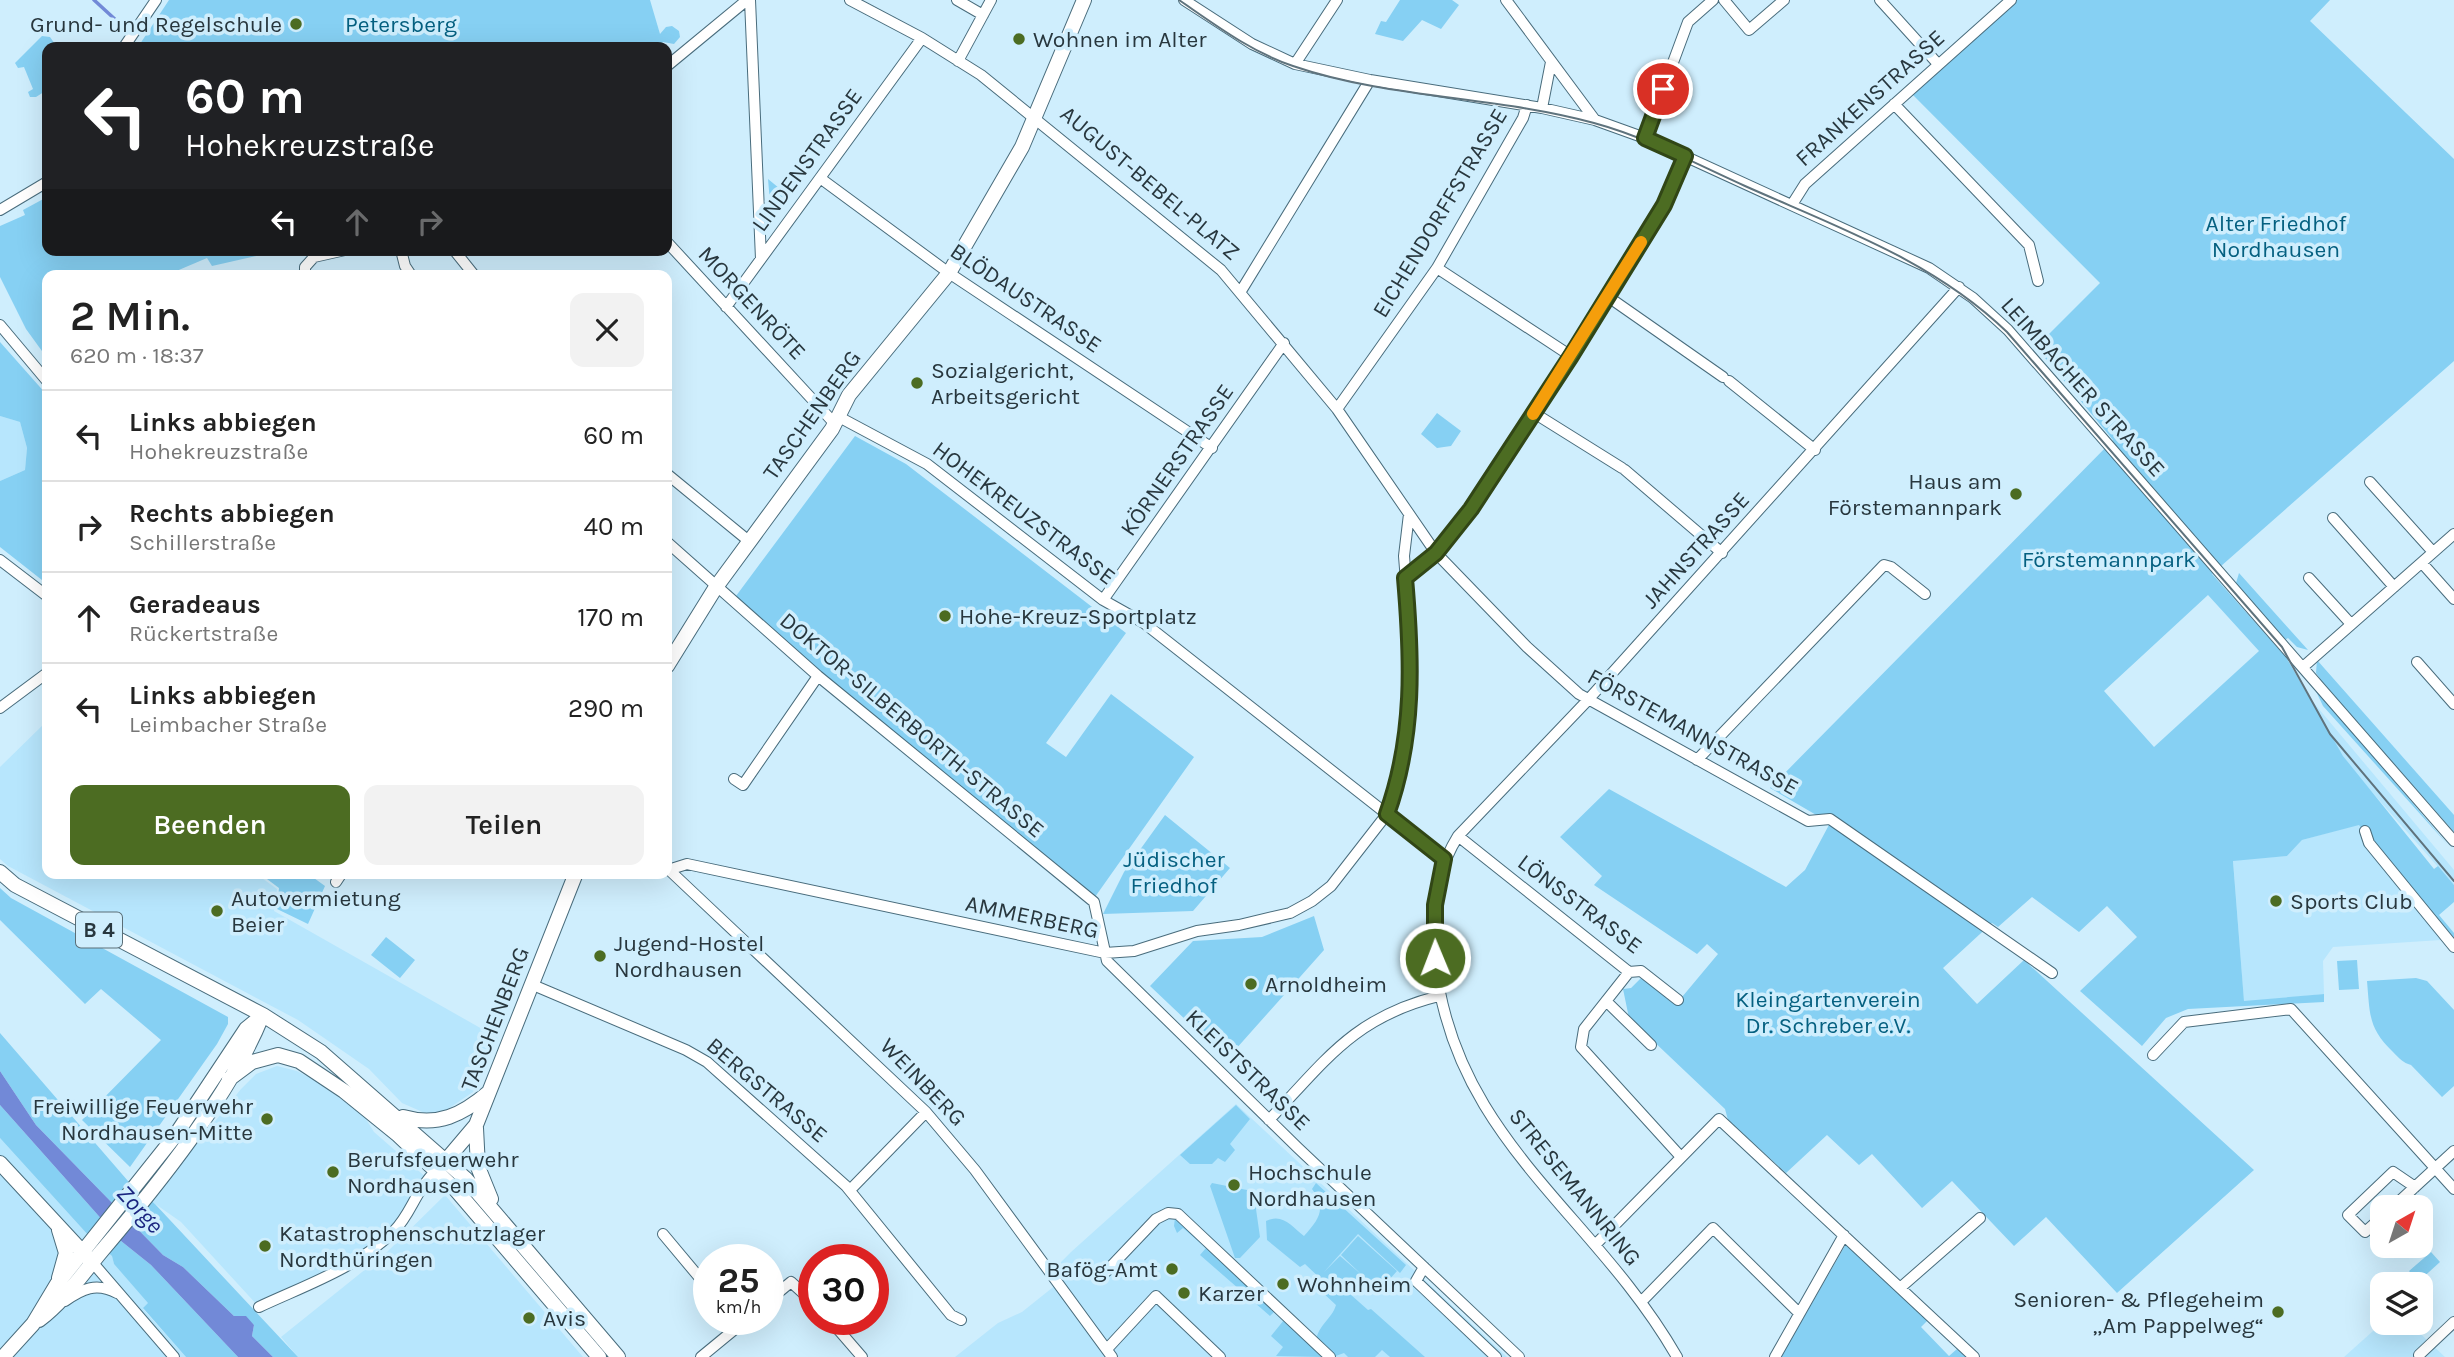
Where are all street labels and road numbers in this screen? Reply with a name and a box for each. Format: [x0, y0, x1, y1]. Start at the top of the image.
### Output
street label: FRANKENSTRASSE [1790, 24, 1950, 172]
street label: LINDENSTRASSE [746, 83, 868, 237]
street label: AUGUST-BEBEL-PLATZ [1055, 100, 1245, 266]
street label: EICHENDORFFSTRASSE [1367, 104, 1513, 322]
street label: BLÖDAUSTRASSE [945, 237, 1107, 359]
street label: MORGENRÖTE [693, 241, 811, 365]
street label: LEIMBACHER STRASSE [1995, 292, 2171, 482]
street label: TASCHENBERG [757, 345, 867, 485]
street label: KÖRNERSTRASSE [1115, 379, 1239, 541]
street label: HOHEKREUZSTRASSE [927, 436, 1121, 590]
street label: JAHNSTRASSE [1637, 486, 1755, 614]
street label: DOKTOR-SILBERBORTH-STRASSE [774, 607, 1050, 843]
street label: FÖRSTEMANNSTRASSE [1583, 663, 1803, 801]
street label: LÖNSSTRASSE [1513, 848, 1647, 960]
street label: AMMERBERG [963, 890, 1101, 944]
road number: B 4 [76, 912, 122, 948]
street label: TASCHENBERG [455, 943, 535, 1095]
street label: KLEISTSTRASSE [1180, 1004, 1316, 1136]
street label: BERGSTRASSE [701, 1032, 833, 1148]
street label: WEINBERG [874, 1032, 972, 1132]
street label: STRESEMANNRING [1503, 1103, 1647, 1271]

